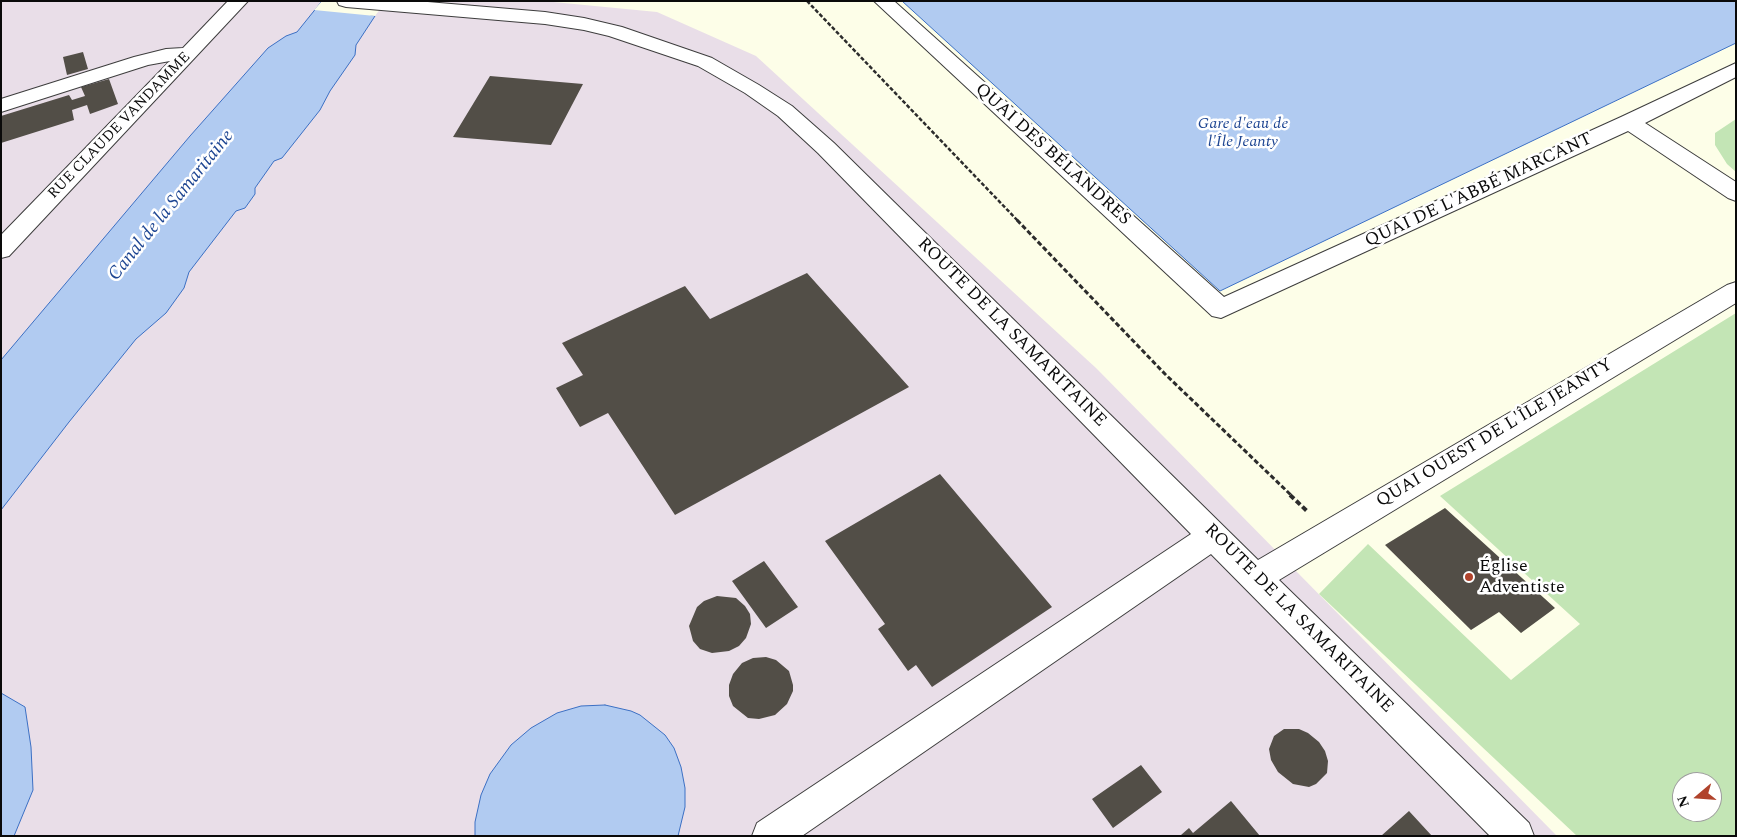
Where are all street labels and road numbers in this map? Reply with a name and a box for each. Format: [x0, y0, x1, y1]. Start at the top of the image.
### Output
street label: RUE CLAUDE VANDAMME [45, 49, 195, 203]
street label: QUAI DES BÉLANDRES [970, 79, 1134, 231]
street label: QUAI DE L'ABBÉ MARCANT [1362, 129, 1596, 253]
street label: ROUTE DE LA SAMARITAINE [912, 234, 1110, 432]
street label: QUAI OUEST DE L'ÎLE JEANTY [1373, 355, 1617, 513]
street label: ROUTE DE LA SAMARITAINE [1199, 520, 1397, 718]

